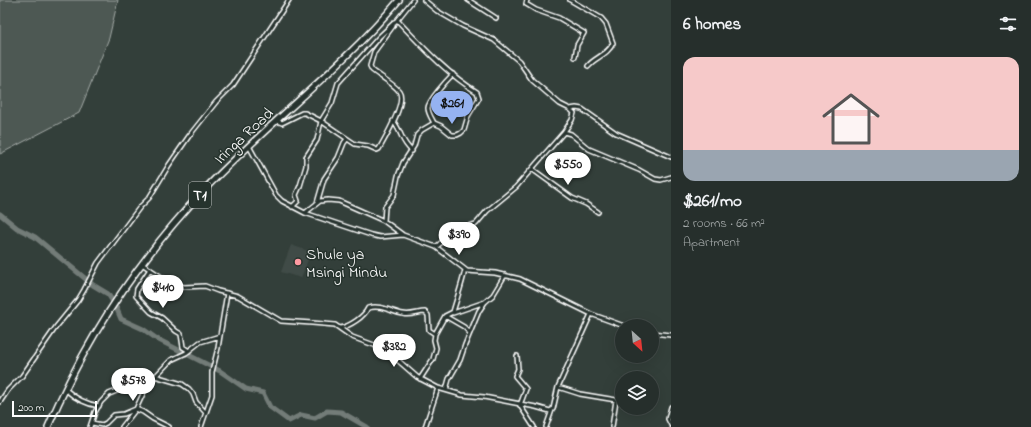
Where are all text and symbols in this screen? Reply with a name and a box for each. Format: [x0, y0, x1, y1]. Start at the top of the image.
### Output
text: 6 homes [683, 12, 741, 37]
icon: filters [997, 13, 1019, 35]
icon: home [815, 83, 887, 155]
pin: $261 [428, 91, 476, 125]
text: $261 [440, 94, 464, 113]
street label: Iringa Road [209, 102, 280, 171]
pin: $550 [544, 152, 592, 186]
text: $550 [554, 155, 582, 174]
road number: T1 [189, 182, 211, 208]
text: $261/mo [683, 189, 742, 214]
text: 2 rooms · 66 m² [683, 214, 765, 233]
pin: $390 [435, 222, 483, 256]
text: $390 [448, 225, 470, 244]
text: Apartment [683, 233, 740, 252]
place label: Shule ya Msingi Mindu [306, 243, 387, 285]
marker: Shule ya Msingi Mindu [293, 257, 303, 267]
pin: $410 [139, 275, 187, 309]
text: $410 [152, 278, 174, 297]
north arrow [615, 319, 659, 363]
map controls [615, 319, 659, 415]
pin: $382 [370, 334, 418, 368]
text: $382 [382, 337, 406, 356]
pin: $578 [109, 368, 157, 402]
text: $578 [120, 371, 146, 390]
button: layers [615, 371, 659, 415]
scale bar [12, 399, 97, 418]
text: 200 m [18, 400, 44, 416]

